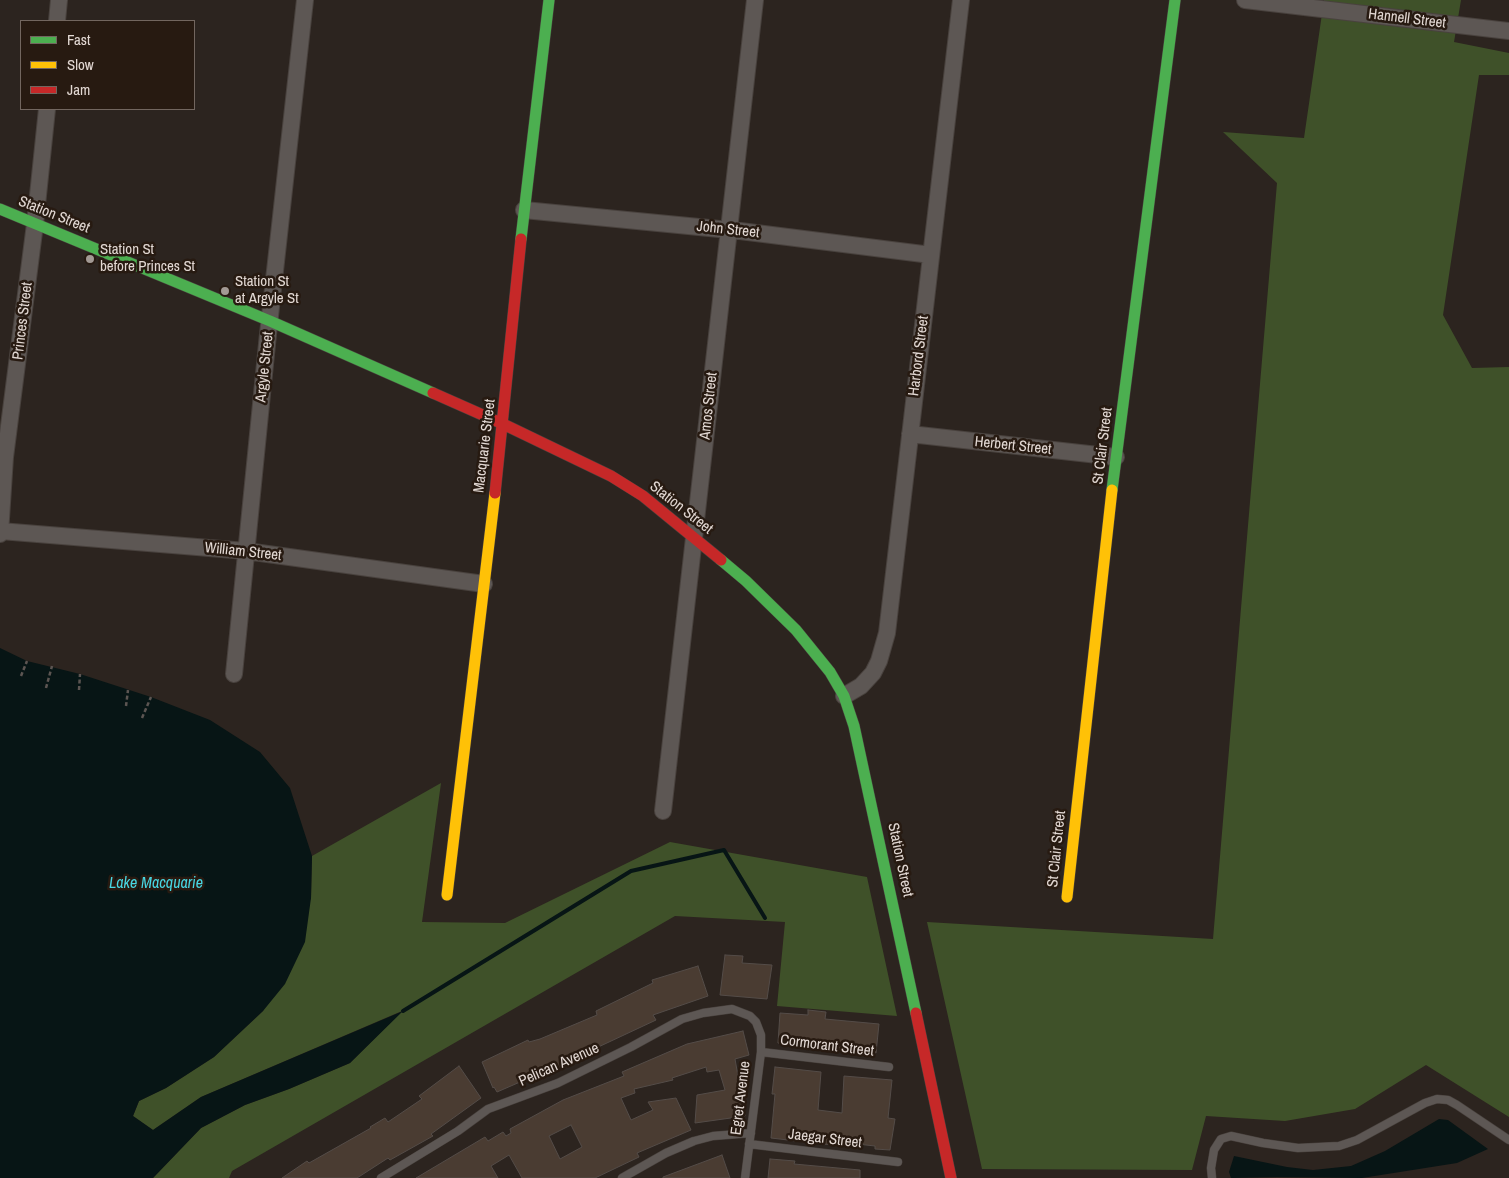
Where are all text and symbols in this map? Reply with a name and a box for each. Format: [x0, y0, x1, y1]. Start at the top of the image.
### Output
street label: Hannell Street [1367, 5, 1447, 33]
legend [20, 20, 195, 110]
text: Fast [67, 29, 90, 50]
text: Slow [67, 54, 94, 75]
text: Jam [67, 79, 90, 100]
street label: Station Street [16, 193, 92, 237]
street label: John Street [696, 218, 760, 242]
place label: Station St before Princes St [100, 241, 195, 276]
marker: Station St before Princes St [84, 253, 96, 265]
place label: Station St at Argyle St [235, 273, 299, 308]
street label: Princes Street [9, 281, 37, 361]
marker: Station St at Argyle St [219, 285, 231, 297]
street label: Harbord Street [905, 315, 933, 397]
street label: Argyle Street [252, 331, 278, 403]
street label: Amos Street [697, 371, 721, 441]
street label: Macquarie Street [470, 398, 500, 494]
street label: St Clair Street [1089, 407, 1117, 485]
street label: Herbert Street [974, 433, 1052, 459]
street label: Station Street [646, 478, 716, 538]
street label: William Street [204, 539, 282, 565]
street label: St Clair Street [1044, 810, 1070, 888]
street label: Station Street [883, 821, 917, 899]
water label: Lake Macquarie [109, 874, 203, 894]
street label: Cormorant Street [779, 1031, 875, 1061]
street label: Pelican Avenue [516, 1039, 602, 1091]
street label: Egret Avenue [728, 1060, 754, 1136]
street label: Jaegar Street [787, 1126, 863, 1152]

